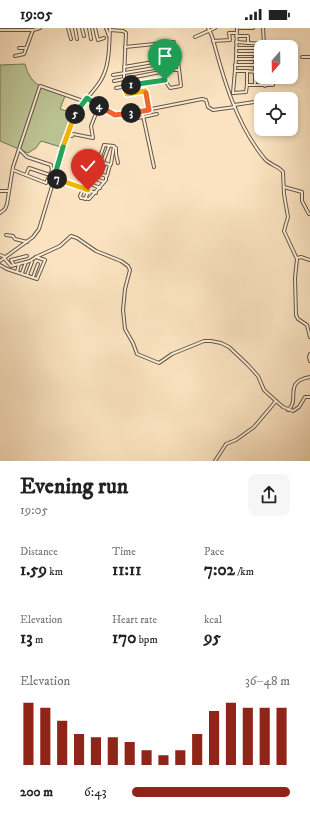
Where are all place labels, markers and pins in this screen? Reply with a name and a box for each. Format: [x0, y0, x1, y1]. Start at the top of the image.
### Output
pin [148, 39, 182, 80]
pin: 1 [121, 75, 141, 95]
pin: 4 [89, 96, 109, 116]
pin: 3 [121, 103, 141, 123]
pin: 5 [65, 104, 85, 124]
pin [71, 149, 105, 190]
pin: 7 [47, 169, 67, 189]

